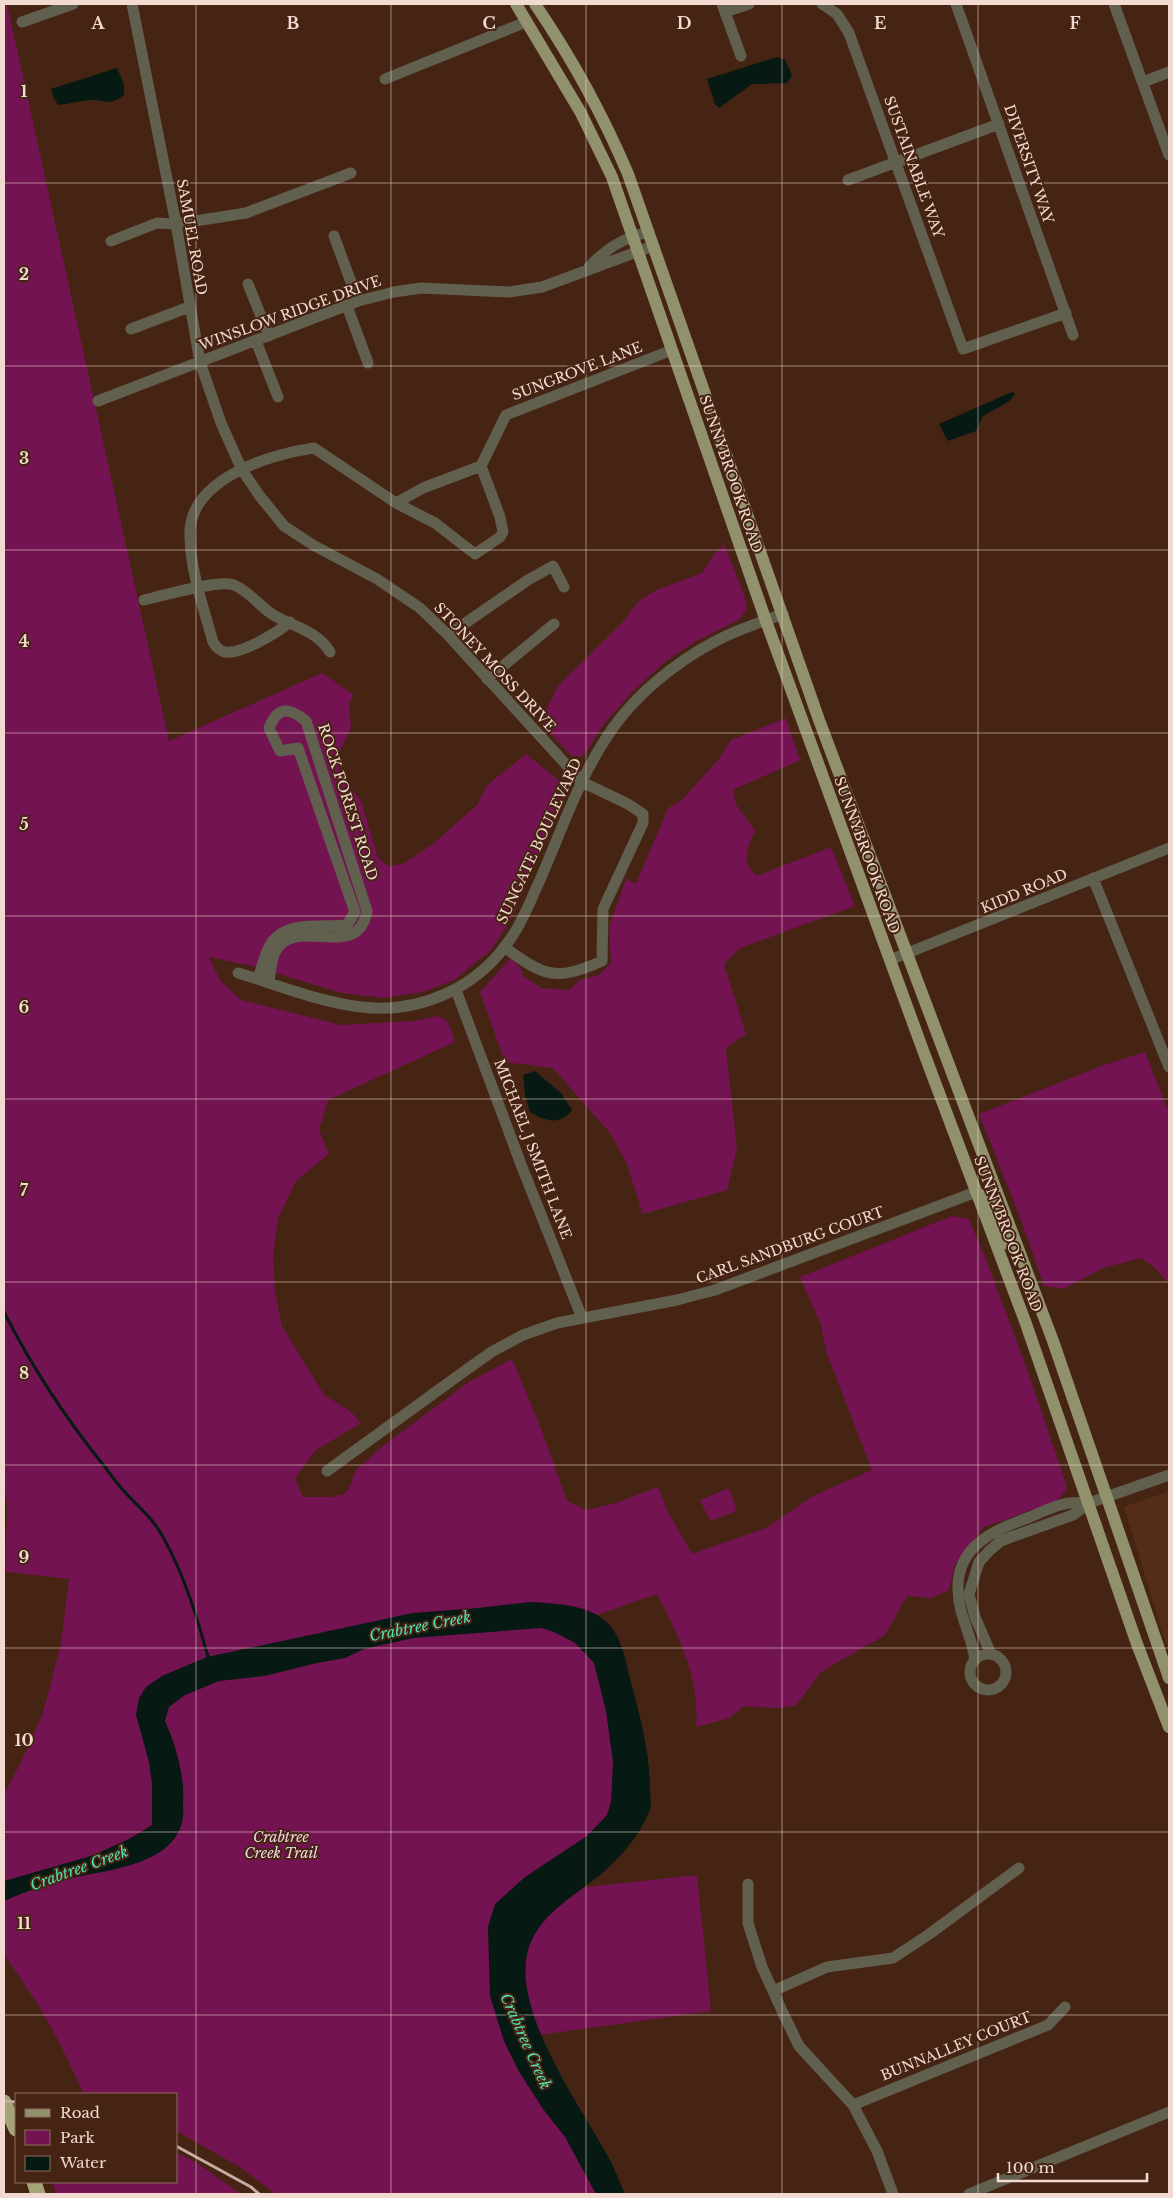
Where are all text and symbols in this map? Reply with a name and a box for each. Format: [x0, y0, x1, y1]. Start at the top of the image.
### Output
text: A [91, 13, 106, 33]
text: B [287, 13, 300, 33]
text: C [482, 13, 496, 33]
text: D [677, 13, 691, 33]
text: E [874, 13, 886, 33]
text: F [1069, 13, 1081, 33]
text: 1 [21, 81, 28, 101]
street label: SUSTAINABLE WAY [880, 93, 948, 241]
street label: DIVERSITY WAY [1000, 102, 1058, 227]
street label: SAMUEL ROAD [173, 178, 211, 296]
text: 2 [19, 264, 29, 284]
street label: WINSLOW RIDGE DRIVE [196, 272, 384, 355]
street label: SUNGROVE LANE [509, 338, 645, 404]
street label: SUNNYBROOK ROAD [696, 393, 766, 555]
text: 3 [19, 448, 29, 468]
street label: STONEY MOSS DRIVE [430, 599, 560, 735]
text: 4 [19, 631, 29, 651]
street label: ROCK FOREST ROAD [314, 721, 382, 883]
street label: SUNGATE BOULEVARD [493, 755, 585, 927]
street label: SUNNYBROOK ROAD [830, 774, 904, 936]
text: 5 [19, 814, 29, 834]
street label: KIDD ROAD [978, 865, 1070, 917]
text: 6 [19, 997, 30, 1017]
street label: MICHAEL J SMITH LANE [490, 1056, 576, 1242]
street label: SUNNYBROOK ROAD [970, 1153, 1046, 1315]
text: 7 [20, 1180, 29, 1200]
street label: CARL SANDBURG COURT [693, 1203, 887, 1287]
text: 8 [19, 1363, 29, 1383]
text: 9 [19, 1547, 30, 1567]
water label: Crabtree Creek [368, 1607, 472, 1645]
text: 10 [14, 1730, 34, 1750]
park label: Crabtree Creek Trail [244, 1828, 318, 1862]
water label: Crabtree Creek [27, 1841, 131, 1895]
text: 11 [17, 1913, 31, 1933]
water label: Crabtree Creek [496, 1990, 556, 2092]
street label: BUNNALLEY COURT [878, 2007, 1034, 2085]
legend [15, 2093, 178, 2183]
text: Road [60, 2103, 100, 2122]
text: Park [60, 2128, 96, 2147]
scale bar [998, 2150, 1147, 2182]
text: Water [59, 2153, 107, 2172]
text: 100 m [1006, 2158, 1055, 2177]

